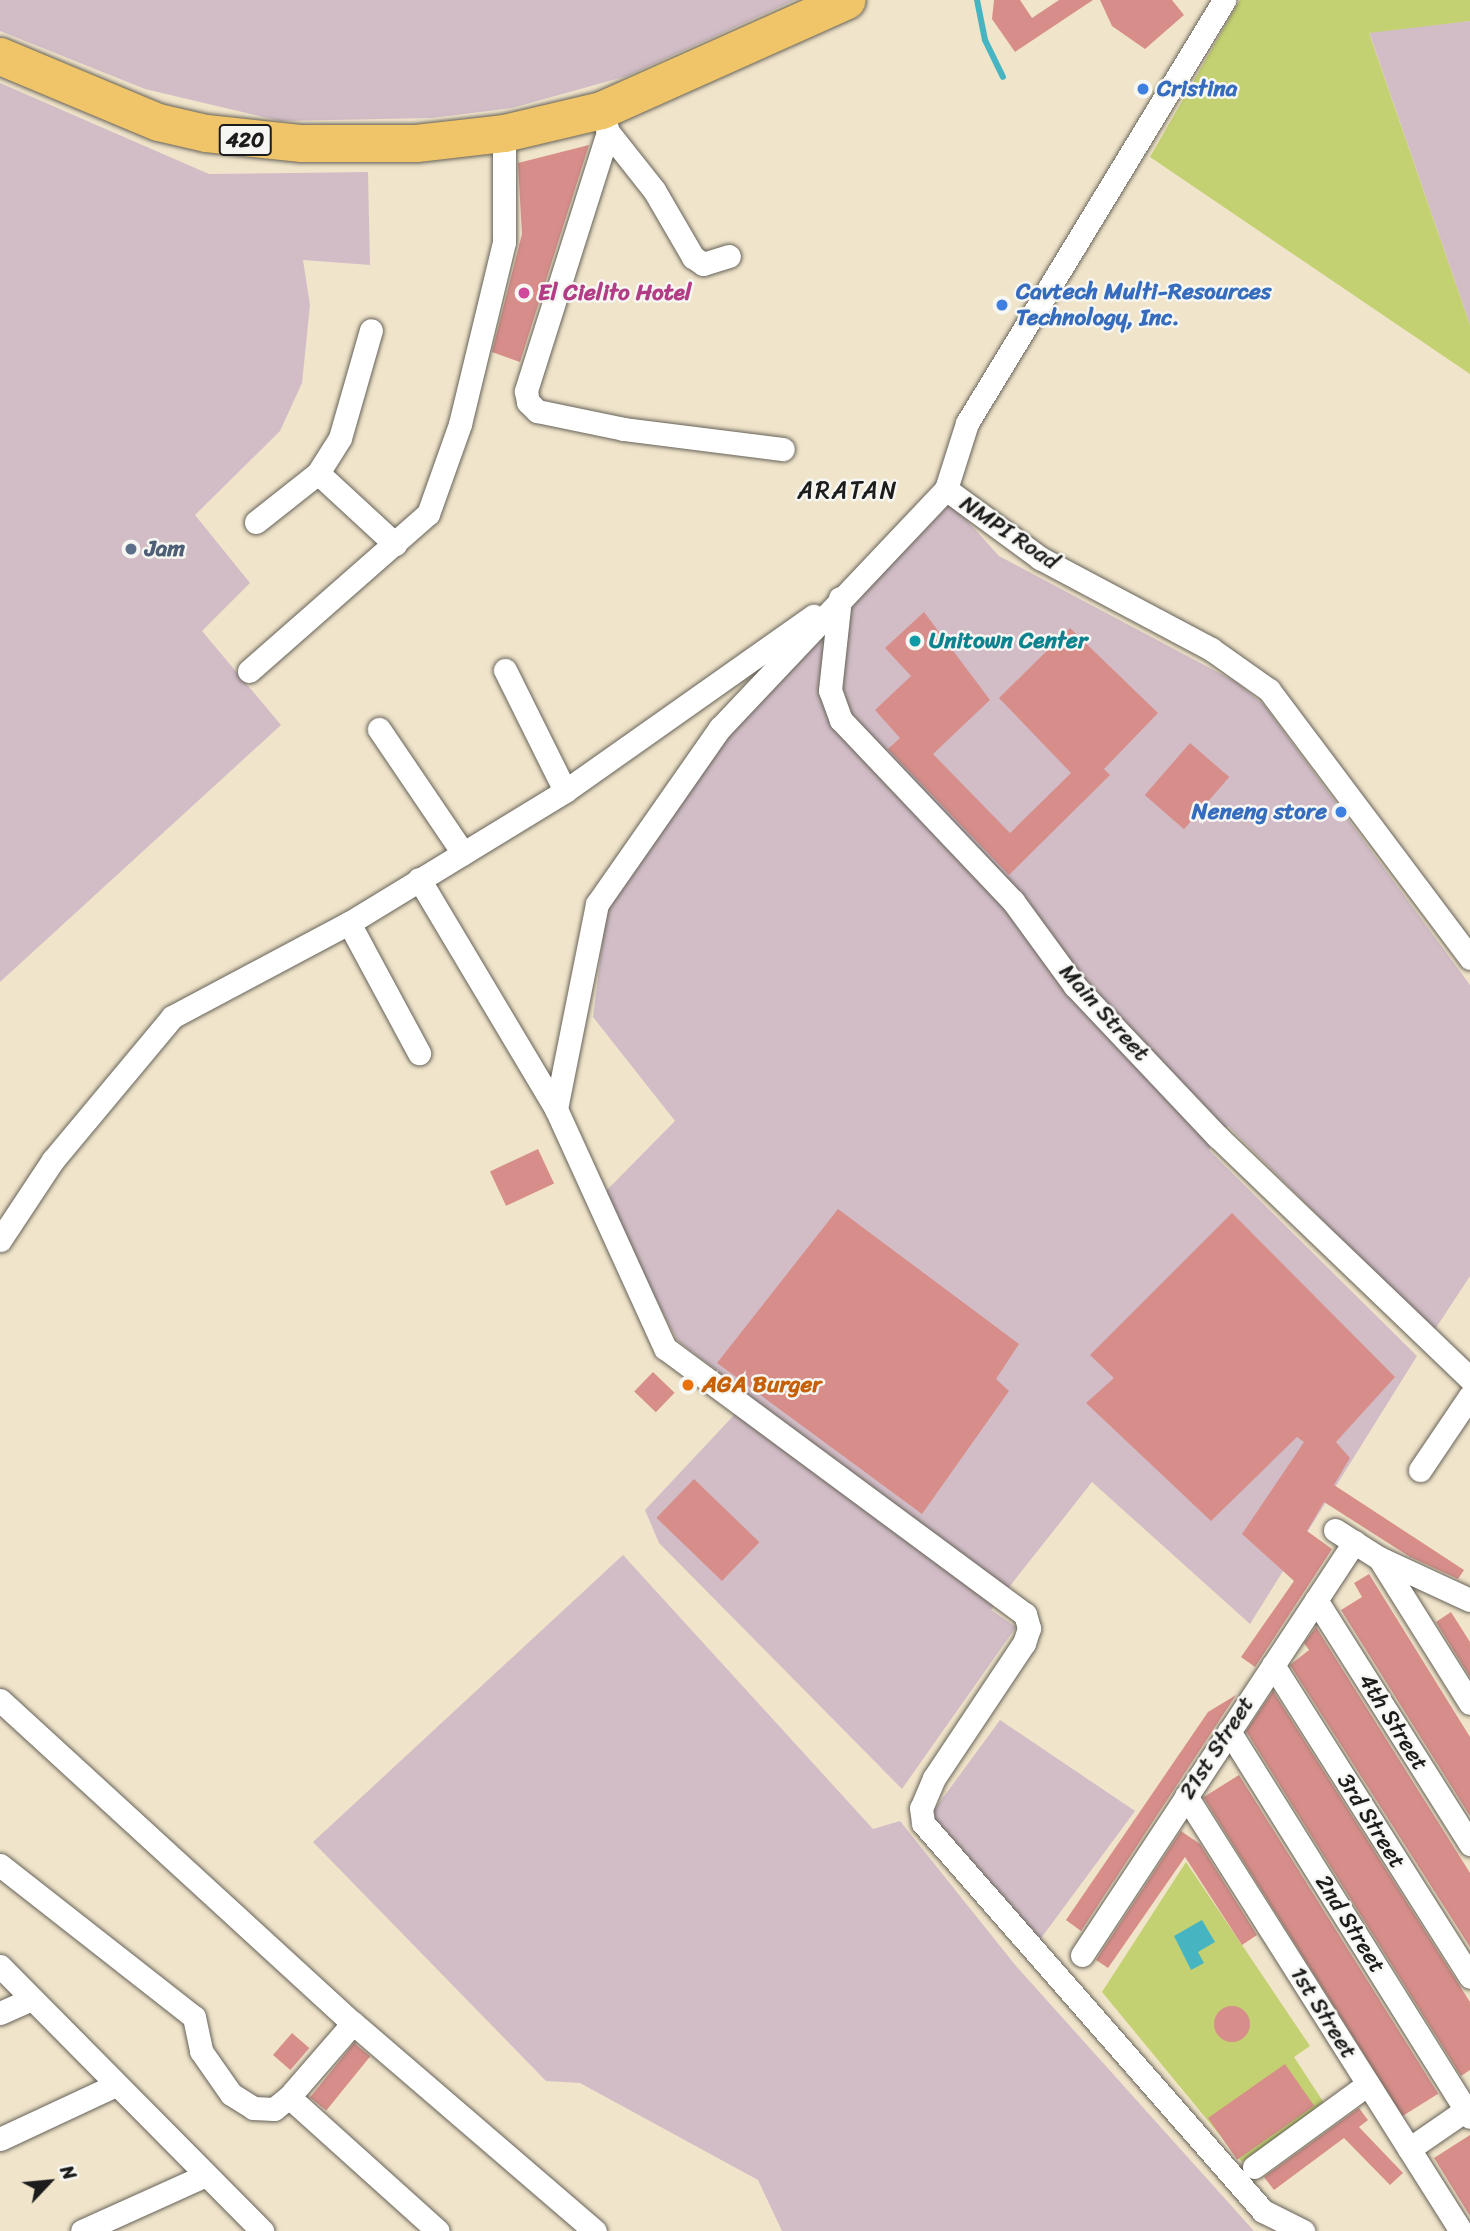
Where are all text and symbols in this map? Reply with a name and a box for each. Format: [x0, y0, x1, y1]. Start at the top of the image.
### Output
place label: Cristina [1157, 75, 1237, 103]
marker: Cristina [1135, 81, 1151, 97]
road number: 420 [217, 122, 273, 158]
place label: Cavtech Multi-Resources Technology, Inc. [1016, 278, 1269, 332]
place label: El Cielito Hotel [538, 279, 693, 307]
marker: El Cielito Hotel [516, 285, 532, 301]
marker: Cavtech Multi-Resources Technology, Inc. [994, 297, 1010, 313]
district label: ARATAN [799, 477, 897, 505]
street label: NMPI Road [954, 490, 1064, 576]
place label: Jam [145, 535, 185, 563]
marker: Jam [123, 541, 139, 557]
place label: Unitown Center [929, 627, 1089, 655]
marker: Unitown Center [907, 633, 923, 649]
place label: Neneng store [1191, 798, 1327, 826]
marker: Neneng store [1333, 804, 1349, 820]
street label: Main Street [1053, 958, 1155, 1068]
place label: AGA Burger [702, 1371, 821, 1399]
marker: AGA Burger [680, 1377, 696, 1393]
street label: 4th Street [1352, 1668, 1434, 1776]
street label: 21st Street [1174, 1692, 1260, 1804]
street label: 3rd Street [1331, 1768, 1411, 1874]
street label: 2nd Street [1309, 1870, 1391, 1978]
street label: 1st Street [1284, 1962, 1362, 2064]
north arrow [14, 2147, 84, 2217]
text: N [51, 2159, 86, 2186]

